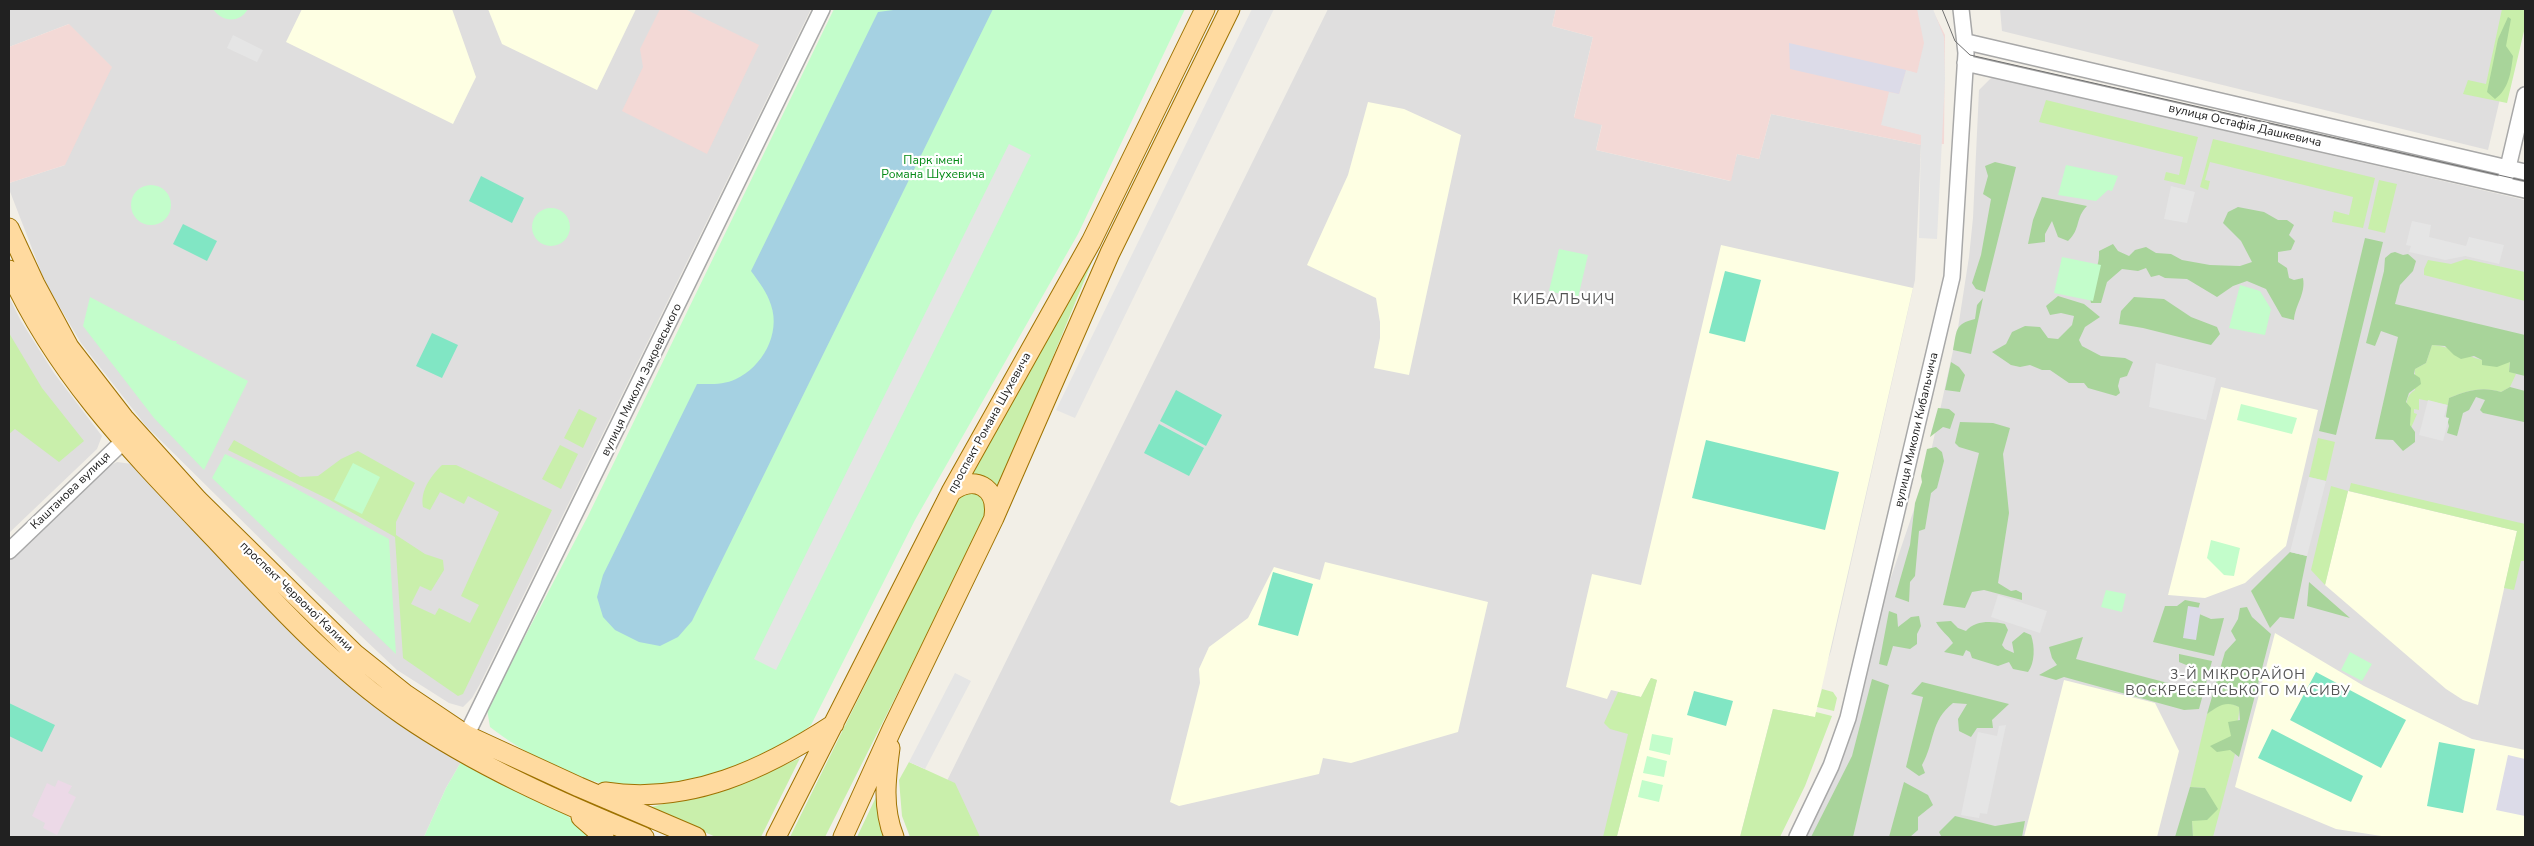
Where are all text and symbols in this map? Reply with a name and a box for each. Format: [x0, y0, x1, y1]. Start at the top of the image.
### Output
street label: вулиця Остафія Дашкевича [2167, 101, 2323, 151]
park label: Парк імені Романа Шухевича [881, 154, 985, 182]
district label: КИБАЛЬЧИЧ [1511, 291, 1617, 309]
street label: вулиця Миколи Закревського [599, 301, 685, 459]
street label: проспект Романа Шухевича [945, 350, 1035, 496]
street label: вулиця Миколи Кибальчича [1892, 351, 1942, 509]
street label: Каштанова вулиця [28, 449, 114, 533]
street label: проспект Червоної Калини [236, 539, 356, 655]
district label: 3-Й МІКРОРАЙОН ВОСКРЕСЕНСЬКОГО МАСИВУ [2122, 668, 2354, 700]

